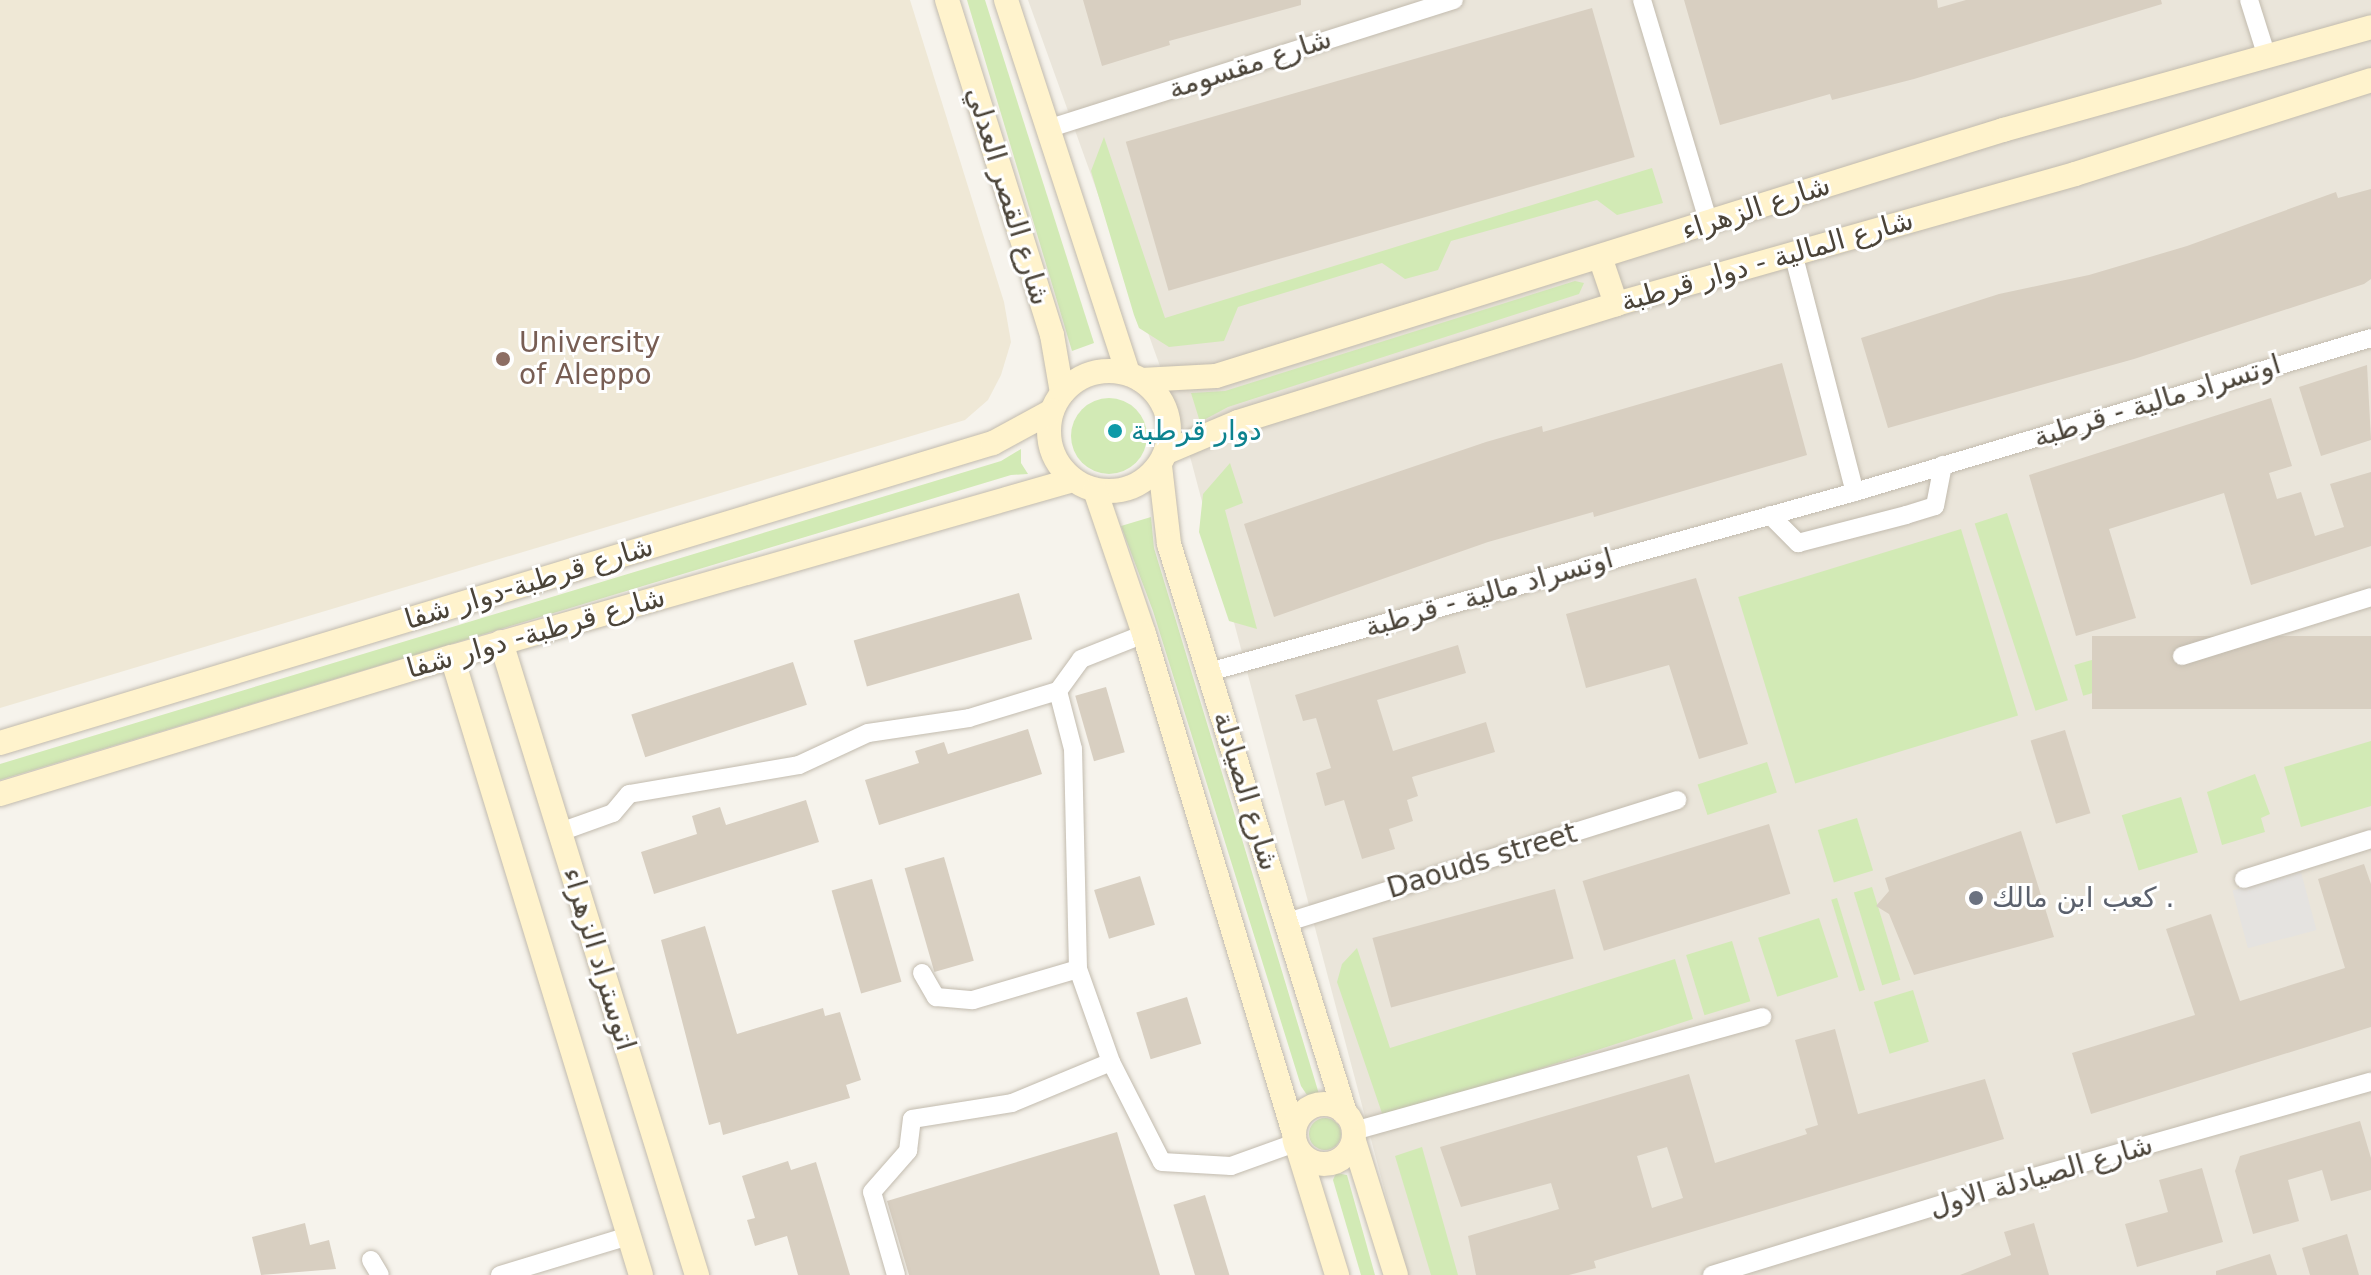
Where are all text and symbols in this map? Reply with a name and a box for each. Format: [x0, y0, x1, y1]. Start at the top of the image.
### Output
street label: شارع مقسومة [1164, 22, 1336, 106]
street label: شارع القصر العدلي [959, 83, 1057, 309]
street label: شارع الزهراء [1678, 168, 1834, 248]
street label: شارع المالية - دوار قرطبة [1617, 203, 1917, 319]
place label: University of Aleppo [519, 326, 660, 392]
street label: اوتسراد مالية - قرطبة [2029, 347, 2285, 455]
marker: University of Aleppo [494, 350, 512, 368]
place label: دوار قرطبة [1131, 414, 1262, 448]
marker: دوار قرطبة [1106, 422, 1124, 440]
street label: شارع قرطبة-دوار شفا [401, 529, 657, 637]
street label: اوتسراد مالية - قرطبة [1361, 541, 1617, 645]
street label: شارع قرطبة- دوار شفا [403, 580, 669, 686]
street label: شارع الصيادلة [1206, 707, 1286, 875]
street label: Daouds street [1383, 816, 1581, 906]
street label: اتوستراد الزهراء [555, 863, 643, 1055]
place label: كعب ابن مالك . [1992, 881, 2174, 915]
marker: كعب ابن مالك . [1967, 889, 1985, 907]
street label: شارع الصيادلة الاول [1925, 1128, 2157, 1224]

